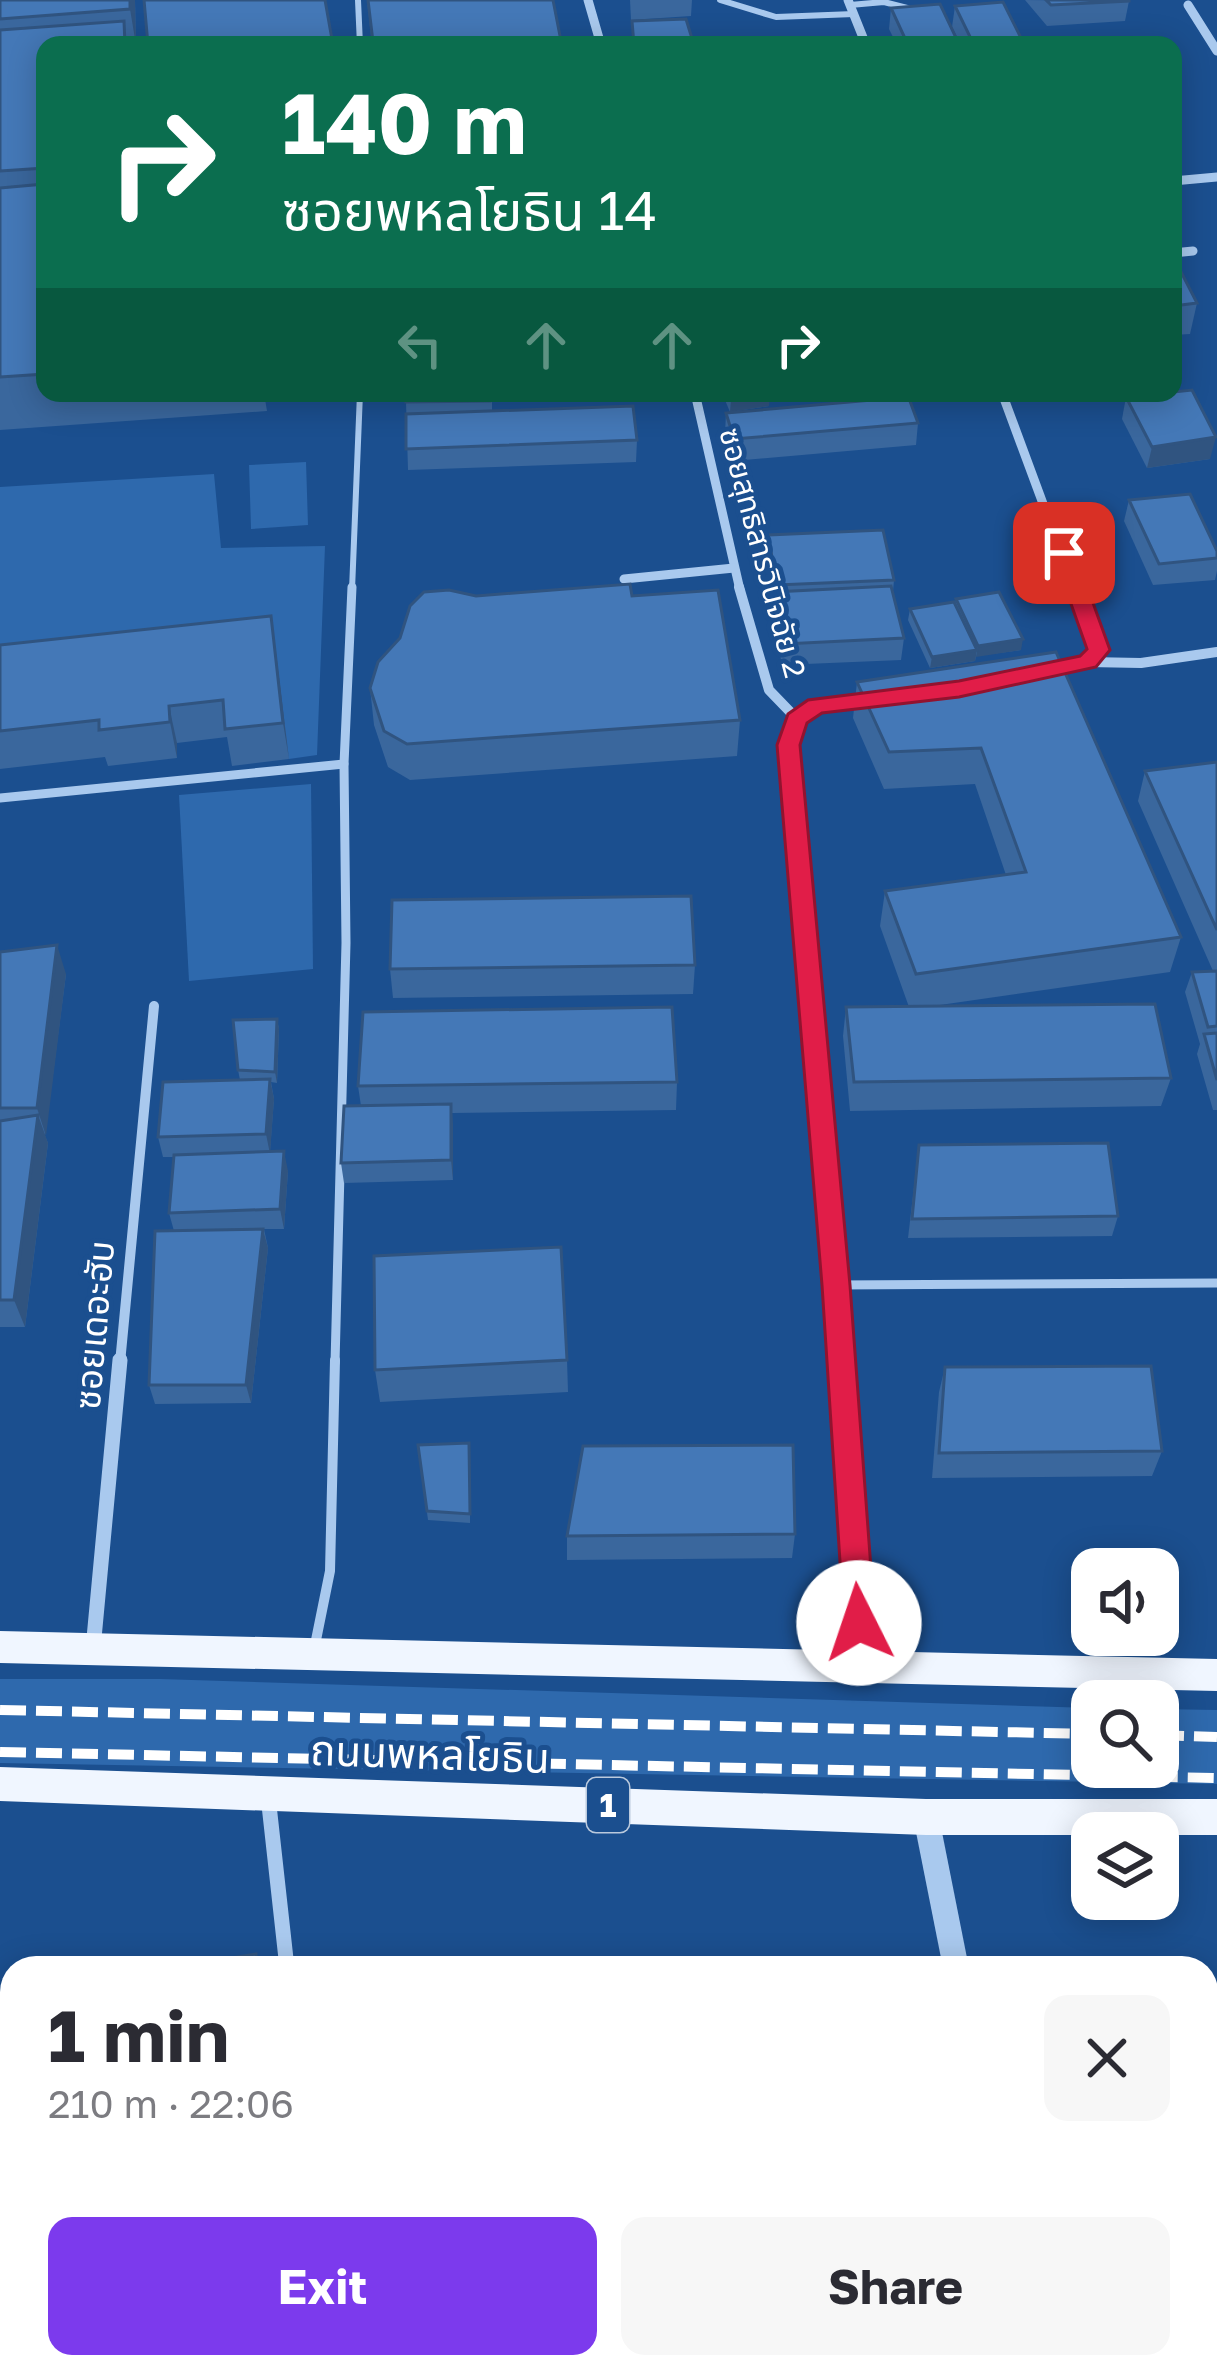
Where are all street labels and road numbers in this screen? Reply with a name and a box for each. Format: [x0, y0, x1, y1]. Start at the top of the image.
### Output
street label: ซอยสุทธิสารวินิจฉัย 2 [711, 424, 814, 682]
street label: ซอยเดอะฮับ [65, 1239, 122, 1411]
street label: ถนนพหลโยธิน [309, 1724, 551, 1782]
road number: 1 [587, 1778, 629, 1832]

